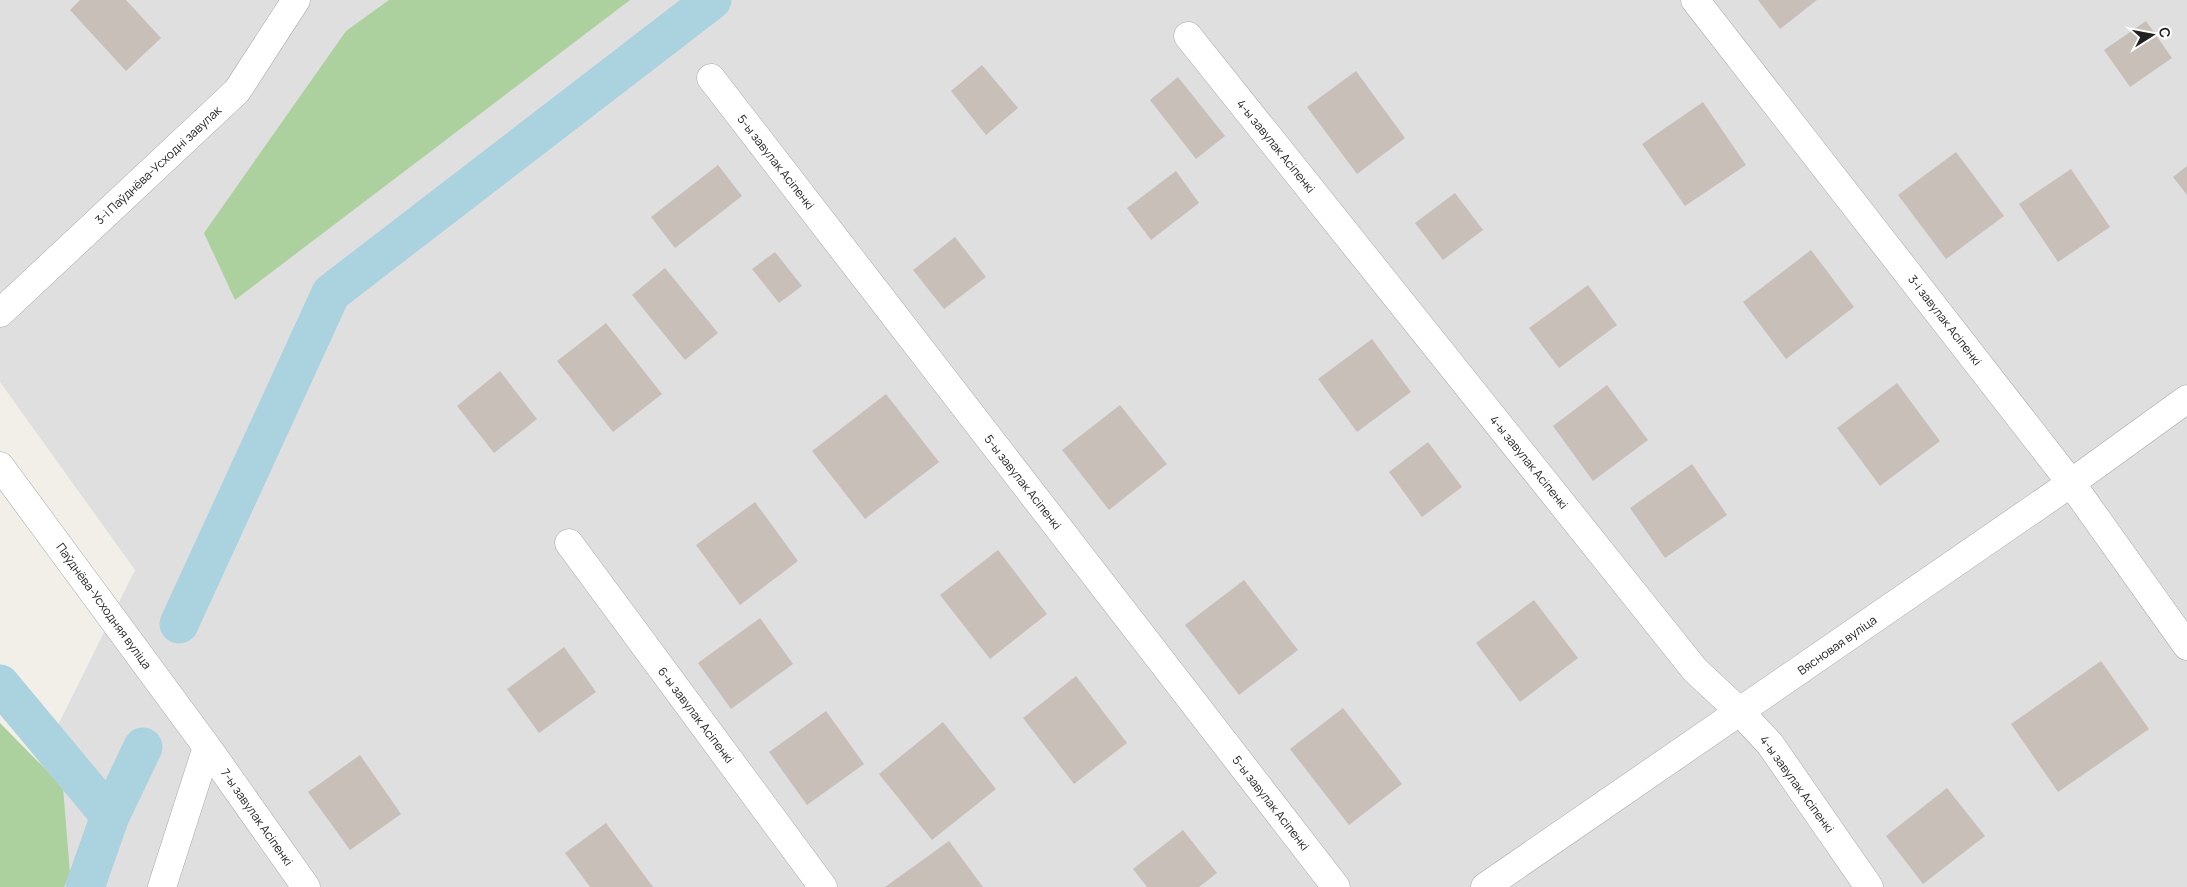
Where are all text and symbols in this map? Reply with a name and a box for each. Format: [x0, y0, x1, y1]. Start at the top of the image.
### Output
north arrow [2127, 10, 2177, 60]
text: С [2155, 26, 2176, 39]
street label: 4-ы завулак Асіпенкі [1233, 95, 1319, 197]
street label: 3-і Паўднёва-Усходні завулак [91, 101, 226, 228]
street label: 5-ы завулак Асіпенкі [734, 111, 818, 213]
street label: 3-і завулак Асіпенкі [1904, 271, 1986, 369]
street label: 4-ы завулак Асіпенкі [1486, 411, 1572, 513]
street label: 5-ы завулак Асіпенкі [981, 431, 1065, 533]
street label: Паўднёва-Усходняя вуліца [52, 539, 156, 673]
street label: Вясновая вуліца [1794, 611, 1880, 679]
street label: 6-ы завулак Асіпенкі [654, 663, 738, 767]
street label: 4-ы завулак Асіпенкі [1756, 732, 1838, 836]
street label: 5-ы завулак Асіпенкі [1229, 752, 1313, 854]
street label: 7-ы завулак Асіпенкі [217, 765, 297, 869]

